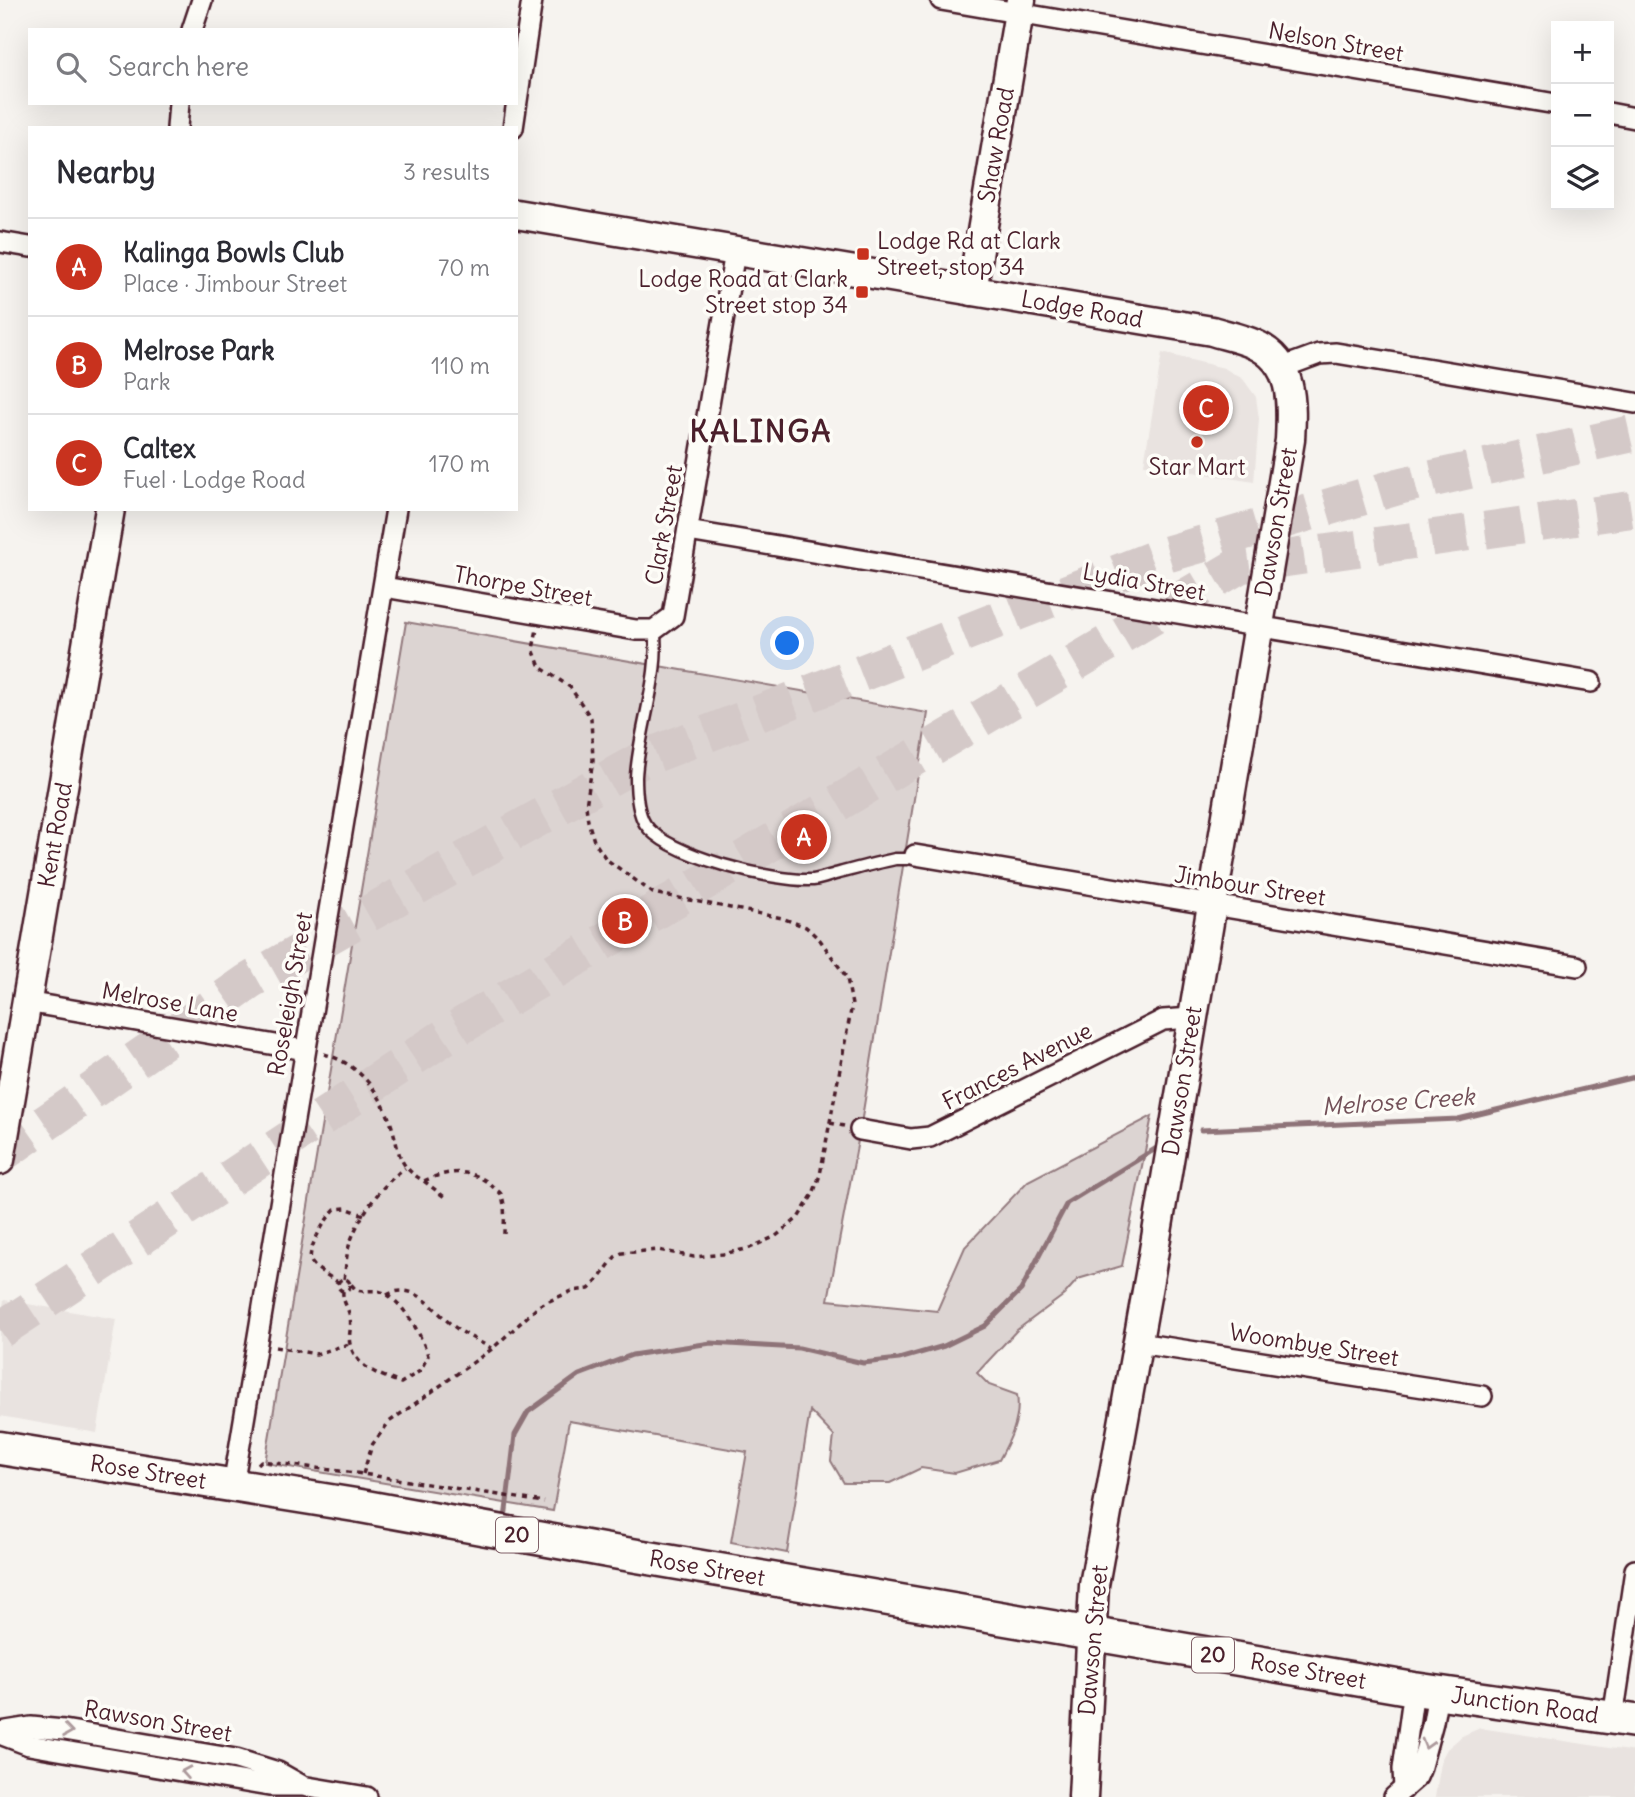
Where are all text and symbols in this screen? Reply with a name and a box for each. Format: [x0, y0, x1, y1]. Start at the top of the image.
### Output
street label: Nelson Street [1266, 15, 1406, 68]
map controls [1551, 21, 1614, 210]
button: + [1551, 21, 1614, 84]
search box [28, 28, 518, 105]
icon: search [52, 48, 90, 86]
text: Search here [108, 50, 249, 83]
button: − [1551, 84, 1614, 147]
street label: Shaw Road [971, 85, 1020, 205]
button: layers [1551, 147, 1614, 210]
text: Nearby [56, 153, 156, 191]
text: 3 results [403, 157, 490, 186]
place label: Lodge Rd at Clark Street, stop 34 [877, 226, 1061, 281]
text: Kalinga Bowls Club [123, 236, 344, 269]
marker: Lodge Rd at Clark Street, stop 34 [855, 246, 871, 262]
text: A [72, 253, 86, 282]
text: 70 m [438, 253, 490, 282]
place label: Lodge Road at Clark Street stop 34 [638, 264, 848, 319]
text: Place · Jimbour Street [123, 269, 347, 298]
marker: Lodge Road at Clark Street stop 34 [854, 284, 870, 300]
street label: Lodge Road [1019, 284, 1145, 333]
text: Melrose Park [123, 334, 274, 367]
text: B [71, 351, 87, 380]
text: 110 m [431, 351, 490, 380]
text: Park [123, 367, 171, 396]
pin: C [1183, 382, 1229, 434]
district label: KALINGA [690, 412, 832, 450]
text: Caltex [123, 432, 196, 465]
marker: Star Mart [1189, 434, 1205, 450]
street label: Dawson Street [1248, 445, 1303, 599]
text: C [71, 449, 87, 478]
text: 170 m [429, 449, 490, 478]
place label: Star Mart [1149, 452, 1246, 481]
street label: Clark Street [639, 462, 688, 587]
text: Fuel · Lodge Road [123, 465, 305, 494]
street label: Lydia Street [1081, 556, 1208, 607]
street label: Thorpe Street [452, 559, 595, 612]
your location [770, 626, 804, 660]
street label: Kent Road [31, 780, 78, 890]
pin: A [781, 811, 827, 863]
street label: Jimbour Street [1172, 859, 1328, 912]
pin: B [602, 895, 648, 947]
street label: Roseleigh Street [261, 909, 318, 1078]
street label: Melrose Lane [100, 975, 240, 1028]
street label: Dawson Street [1155, 1004, 1208, 1158]
street label: Frances Avenue [937, 1015, 1097, 1116]
water label: Melrose Creek [1321, 1081, 1477, 1121]
street label: Woombye Street [1227, 1317, 1401, 1372]
street label: Rose Street [88, 1448, 208, 1495]
road number: 20 [496, 1518, 538, 1552]
street label: Rose Street [647, 1543, 768, 1592]
street label: Dawson Street [1071, 1563, 1114, 1716]
road number: 20 [1192, 1638, 1234, 1672]
street label: Rose Street [1248, 1646, 1369, 1695]
street label: Junction Road [1449, 1680, 1601, 1729]
street label: Rawson Street [82, 1693, 234, 1748]
one-way arrow [62, 1723, 74, 1738]
one-way arrow [1421, 1738, 1436, 1750]
one-way arrow [180, 1765, 192, 1780]

